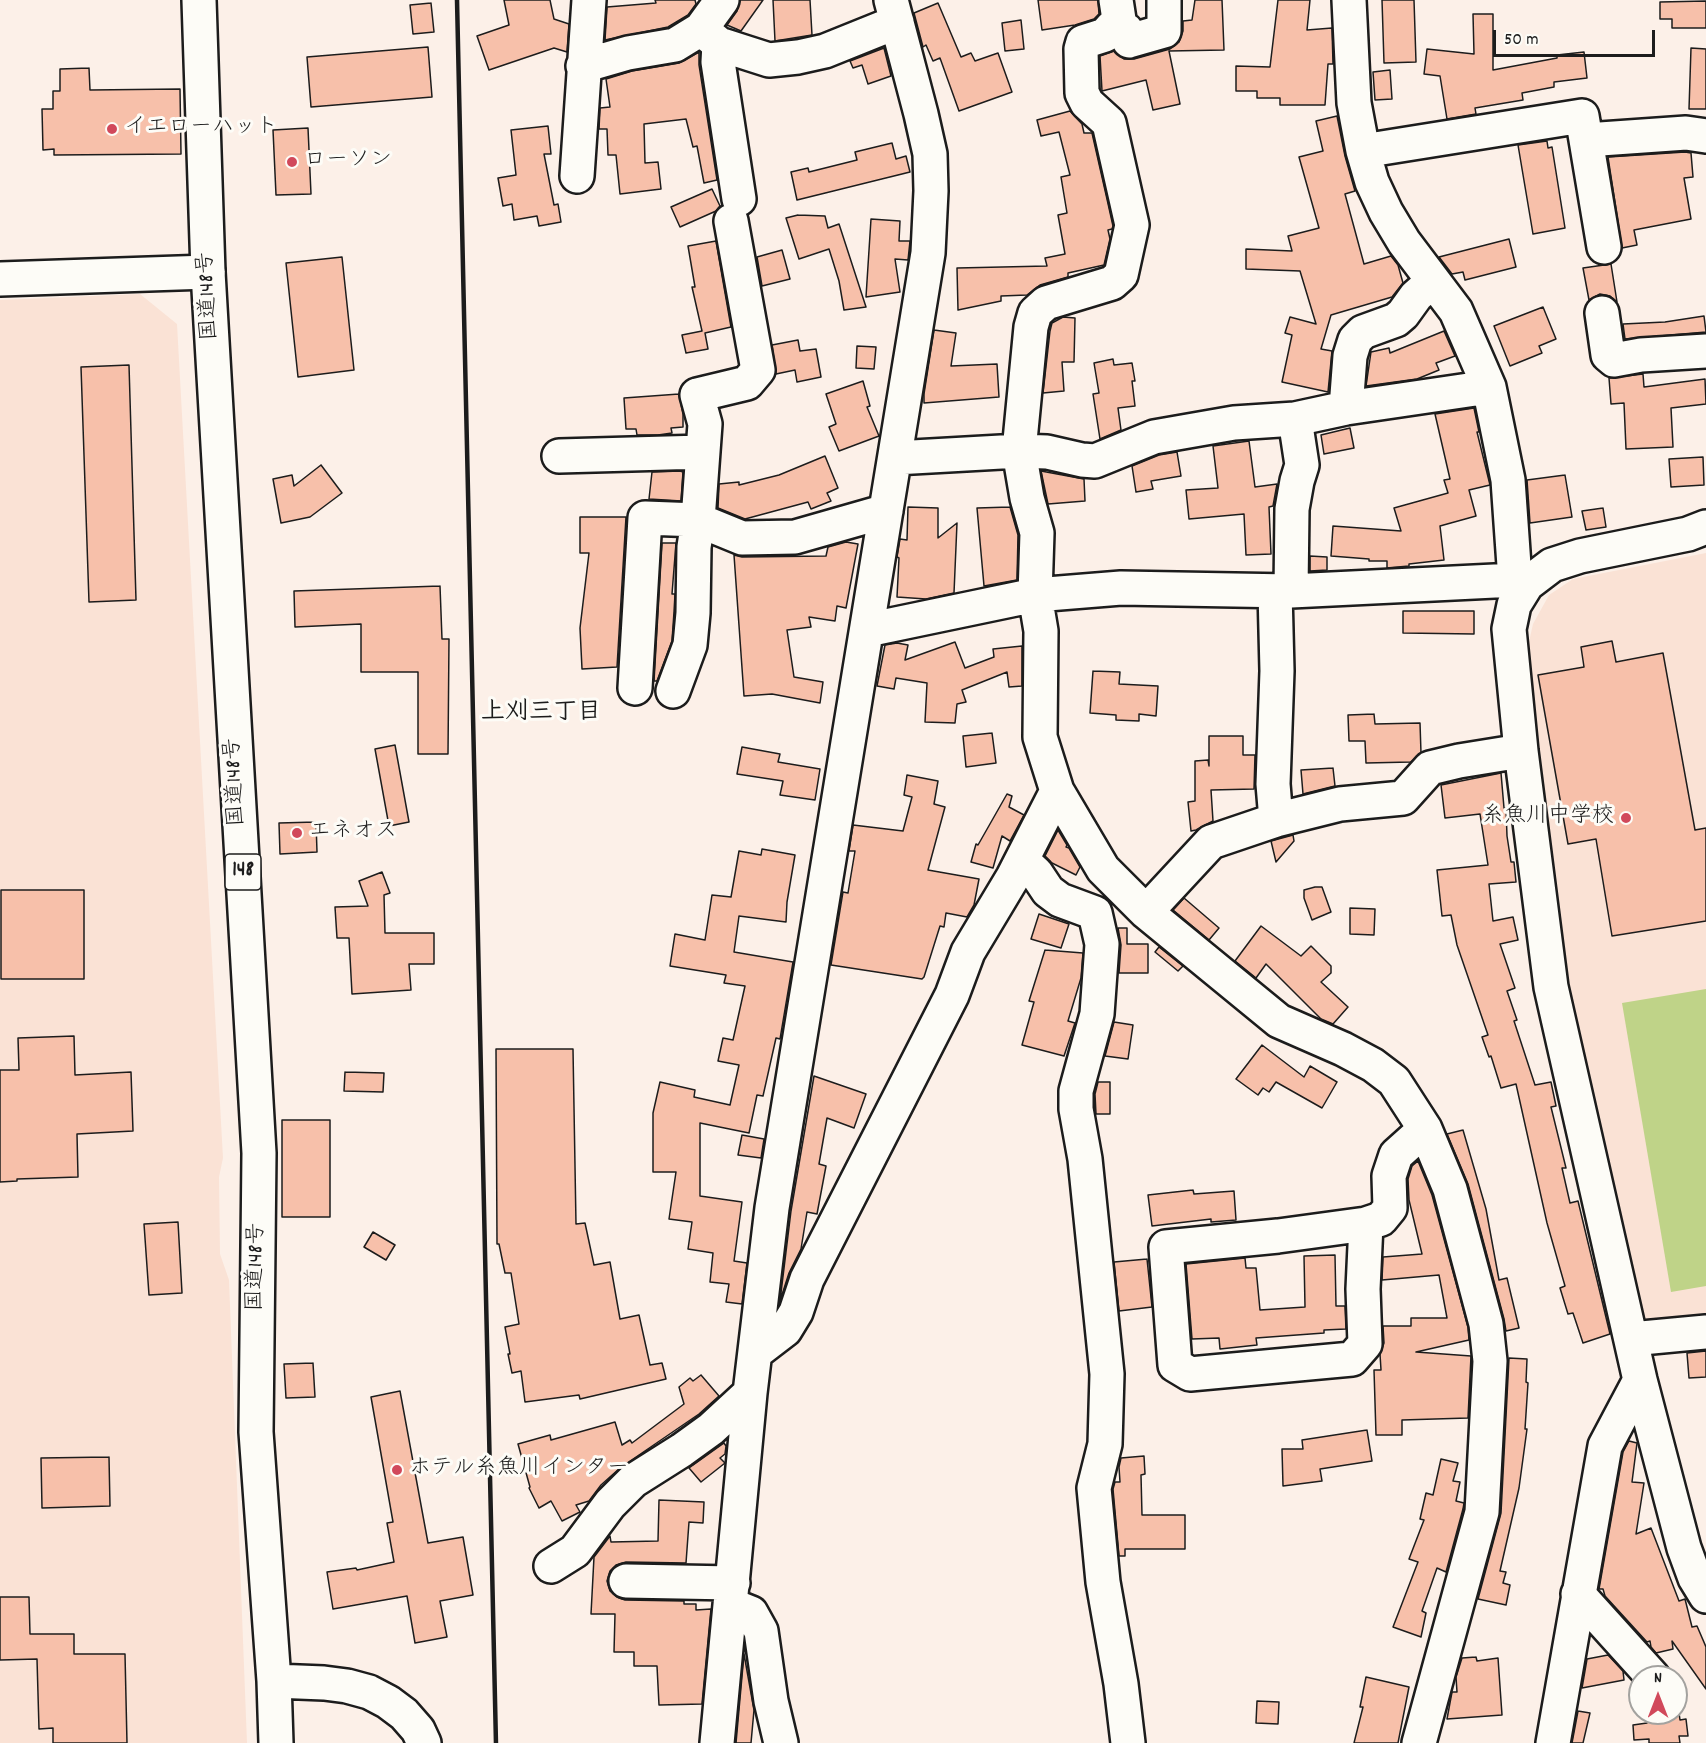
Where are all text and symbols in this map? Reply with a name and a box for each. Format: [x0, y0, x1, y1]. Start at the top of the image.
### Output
scale bar [1496, 18, 1658, 56]
text: 50 m [1504, 28, 1539, 53]
place label: イエローハット [124, 116, 278, 142]
marker: イエローハット [105, 122, 119, 136]
place label: ローソン [304, 149, 392, 175]
marker: ローソン [285, 155, 299, 169]
street label: 国道148号 [194, 251, 226, 341]
district label: 上刈三丁目 [481, 701, 601, 729]
street label: 国道148号 [221, 737, 253, 827]
place label: 糸魚川中学校 [1482, 805, 1614, 831]
marker: 糸魚川中学校 [1619, 811, 1633, 825]
place label: エネオス [309, 820, 397, 846]
marker: エネオス [290, 826, 304, 840]
road number: 148 [225, 854, 261, 890]
street label: 国道148号 [244, 1222, 272, 1312]
place label: ホテル糸魚川インター [409, 1457, 629, 1483]
marker: ホテル糸魚川インター [390, 1463, 404, 1477]
north arrow [1628, 1665, 1688, 1725]
text: N [1654, 1667, 1662, 1690]

